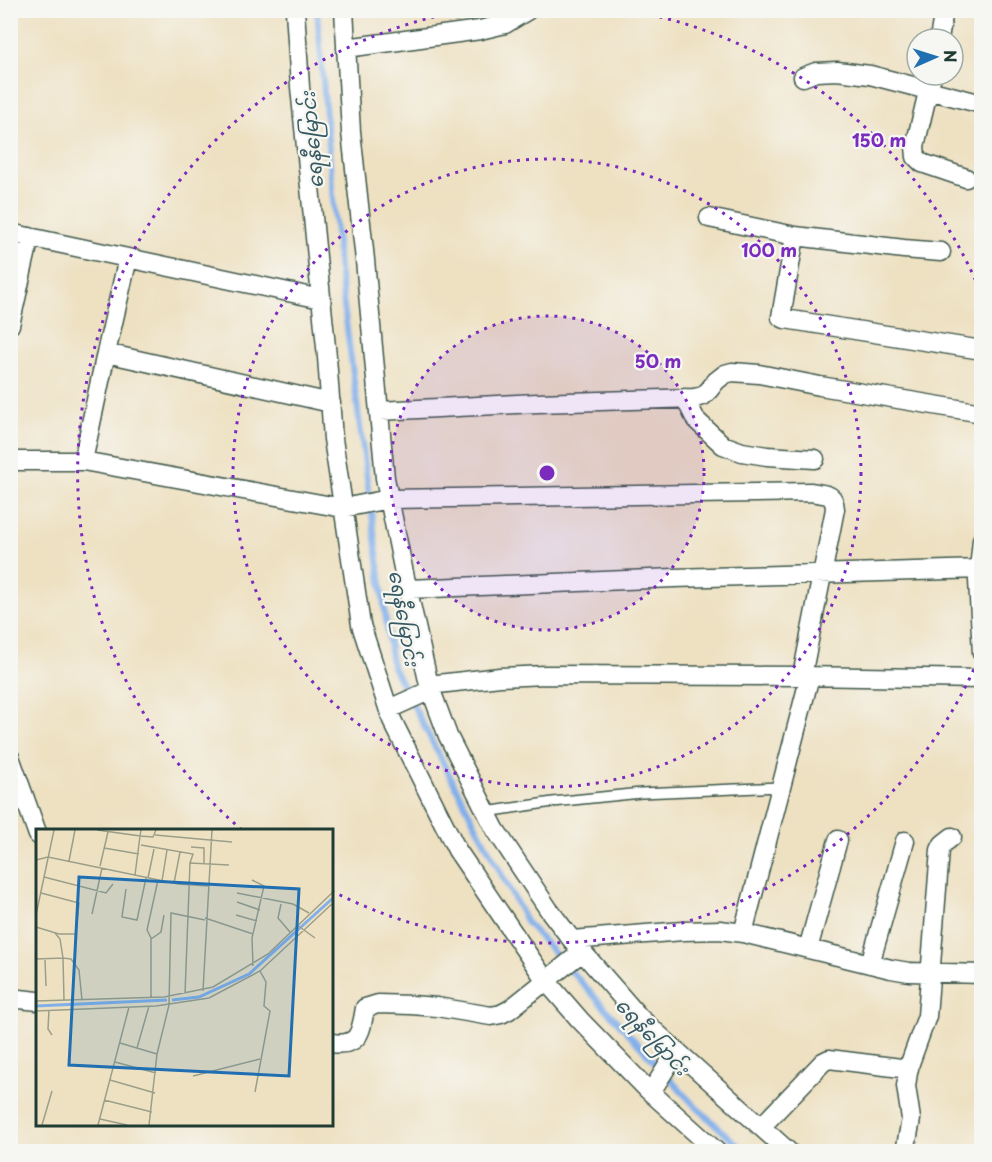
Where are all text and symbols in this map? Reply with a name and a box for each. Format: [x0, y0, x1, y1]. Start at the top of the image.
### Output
north arrow [905, 27, 965, 87]
text: N [939, 49, 963, 63]
water label: ရေနီမြောင်း [292, 89, 333, 190]
text: 150 m [852, 126, 906, 153]
text: 100 m [741, 236, 797, 263]
text: 50 m [635, 347, 681, 374]
centre of rings [537, 463, 557, 483]
water label: ရေနီမြောင်း [379, 568, 428, 670]
inset map [36, 829, 333, 1126]
water label: ရေနီမြောင်း [607, 990, 698, 1085]

